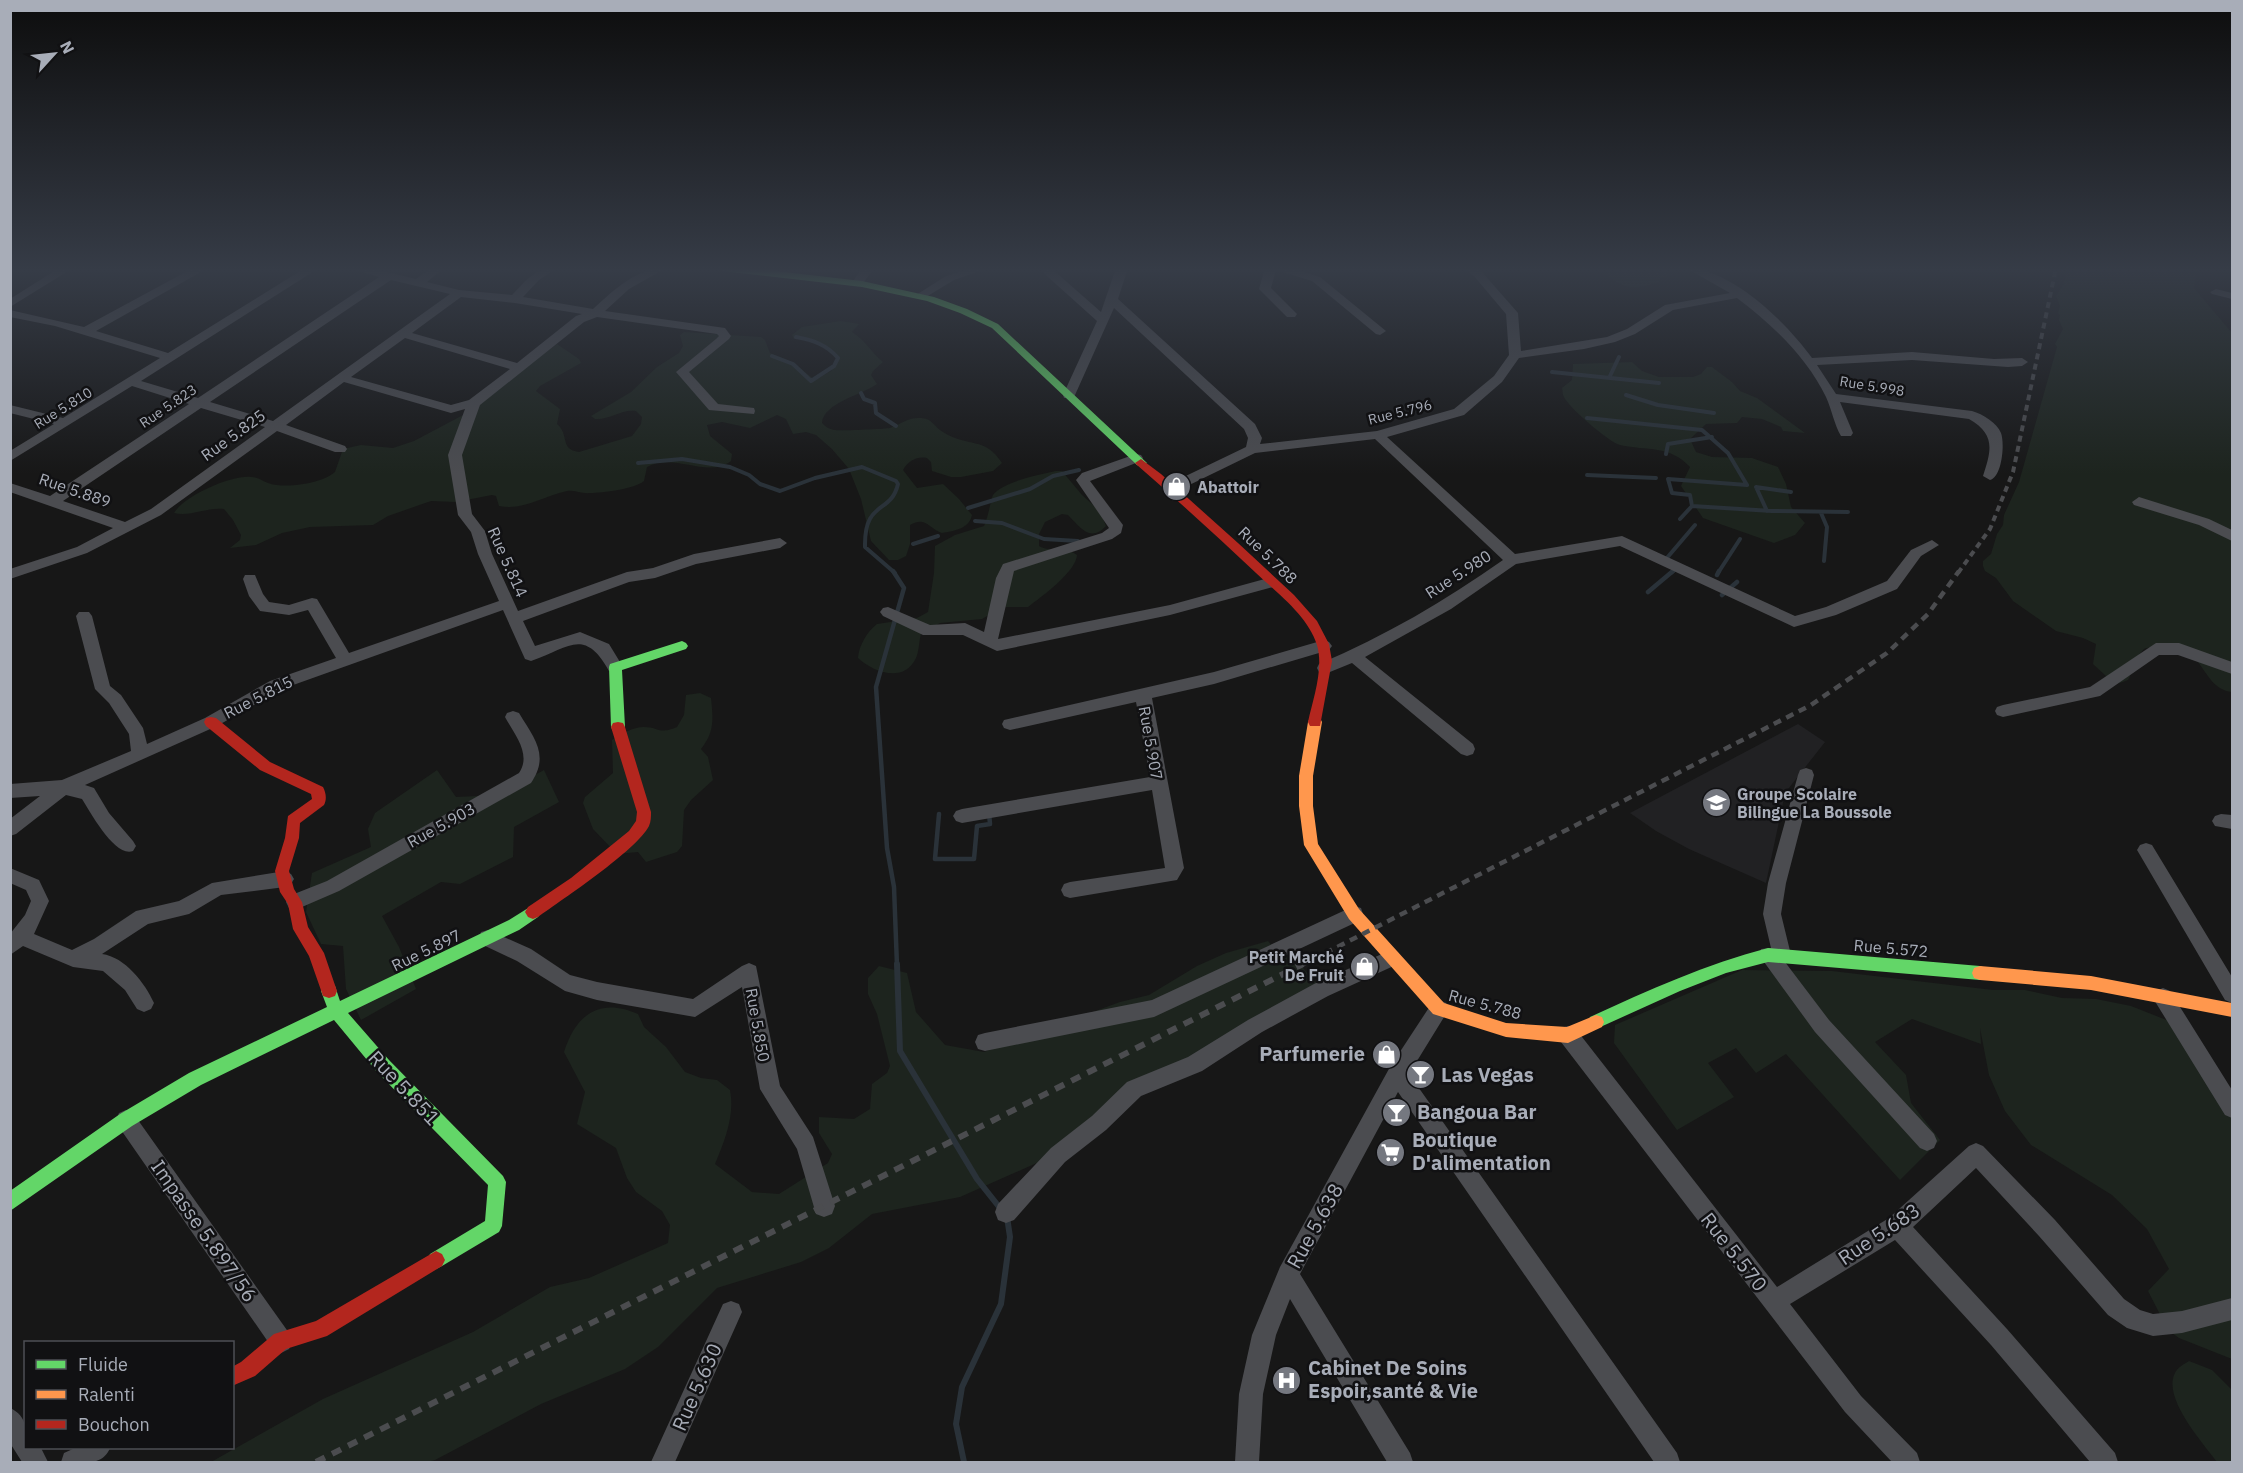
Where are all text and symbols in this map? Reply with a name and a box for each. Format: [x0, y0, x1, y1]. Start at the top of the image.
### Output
north arrow [24, 24, 84, 84]
text: N [56, 37, 79, 57]
street label: Rue 5.998 [1838, 372, 1906, 400]
street label: Rue 5.823 [136, 380, 200, 432]
street label: Rue 5.810 [31, 383, 95, 433]
street label: Rue 5.796 [1366, 395, 1434, 429]
street label: Rue 5.825 [197, 405, 269, 465]
street label: Rue 5.889 [36, 468, 114, 512]
shop icon: Abattoir [1160, 471, 1192, 503]
place label: Abattoir [1197, 477, 1259, 497]
street label: Rue 5.788 [1234, 522, 1302, 588]
street label: Rue 5.814 [484, 524, 532, 600]
street label: Rue 5.980 [1421, 545, 1495, 603]
street label: Rue 5.815 [220, 671, 296, 723]
street label: Rue 5.907 [1135, 705, 1167, 781]
place label: Groupe Scolaire Bilingue La Boussole [1737, 784, 1892, 822]
school or university icon: Groupe Scolaire Bilingue La Boussole [1700, 787, 1732, 819]
street label: Rue 5.903 [404, 798, 478, 852]
street label: Rue 5.897 [388, 925, 464, 975]
street label: Rue 5.572 [1853, 935, 1929, 961]
place label: Petit Marché De Fruit [1249, 947, 1344, 985]
shop icon: Petit Marché De Fruit [1349, 950, 1381, 982]
street label: Rue 5.788 [1446, 985, 1524, 1023]
street label: Rue 5.850 [742, 987, 774, 1063]
shop icon: Parfumerie [1370, 1038, 1402, 1070]
place label: Parfumerie [1259, 1040, 1365, 1067]
street label: Rue 5.851 [363, 1044, 446, 1131]
bar icon: Las Vegas [1404, 1059, 1436, 1091]
place label: Las Vegas [1441, 1061, 1534, 1088]
bar icon: Bangoua Bar [1380, 1096, 1412, 1128]
place label: Bangoua Bar [1417, 1098, 1537, 1125]
place label: Boutique D'alimentation [1412, 1126, 1551, 1176]
supermarket icon: Boutique D'alimentation [1375, 1136, 1407, 1168]
street label: Impasse 5.897/56 [145, 1154, 264, 1307]
street label: Rue 5.638 [1280, 1178, 1349, 1273]
street label: Rue 5.683 [1832, 1196, 1925, 1271]
street label: Rue 5.570 [1695, 1207, 1774, 1297]
street label: Rue 5.630 [665, 1339, 728, 1435]
legend [24, 1341, 234, 1449]
text: Fluide [78, 1353, 128, 1376]
place label: Cabinet De Soins Espoir,santé & Vie [1308, 1354, 1478, 1404]
hospital icon: Cabinet De Soins Espoir,santé & Vie [1271, 1364, 1303, 1396]
text: Ralenti [78, 1383, 135, 1406]
text: Bouchon [78, 1413, 150, 1436]

